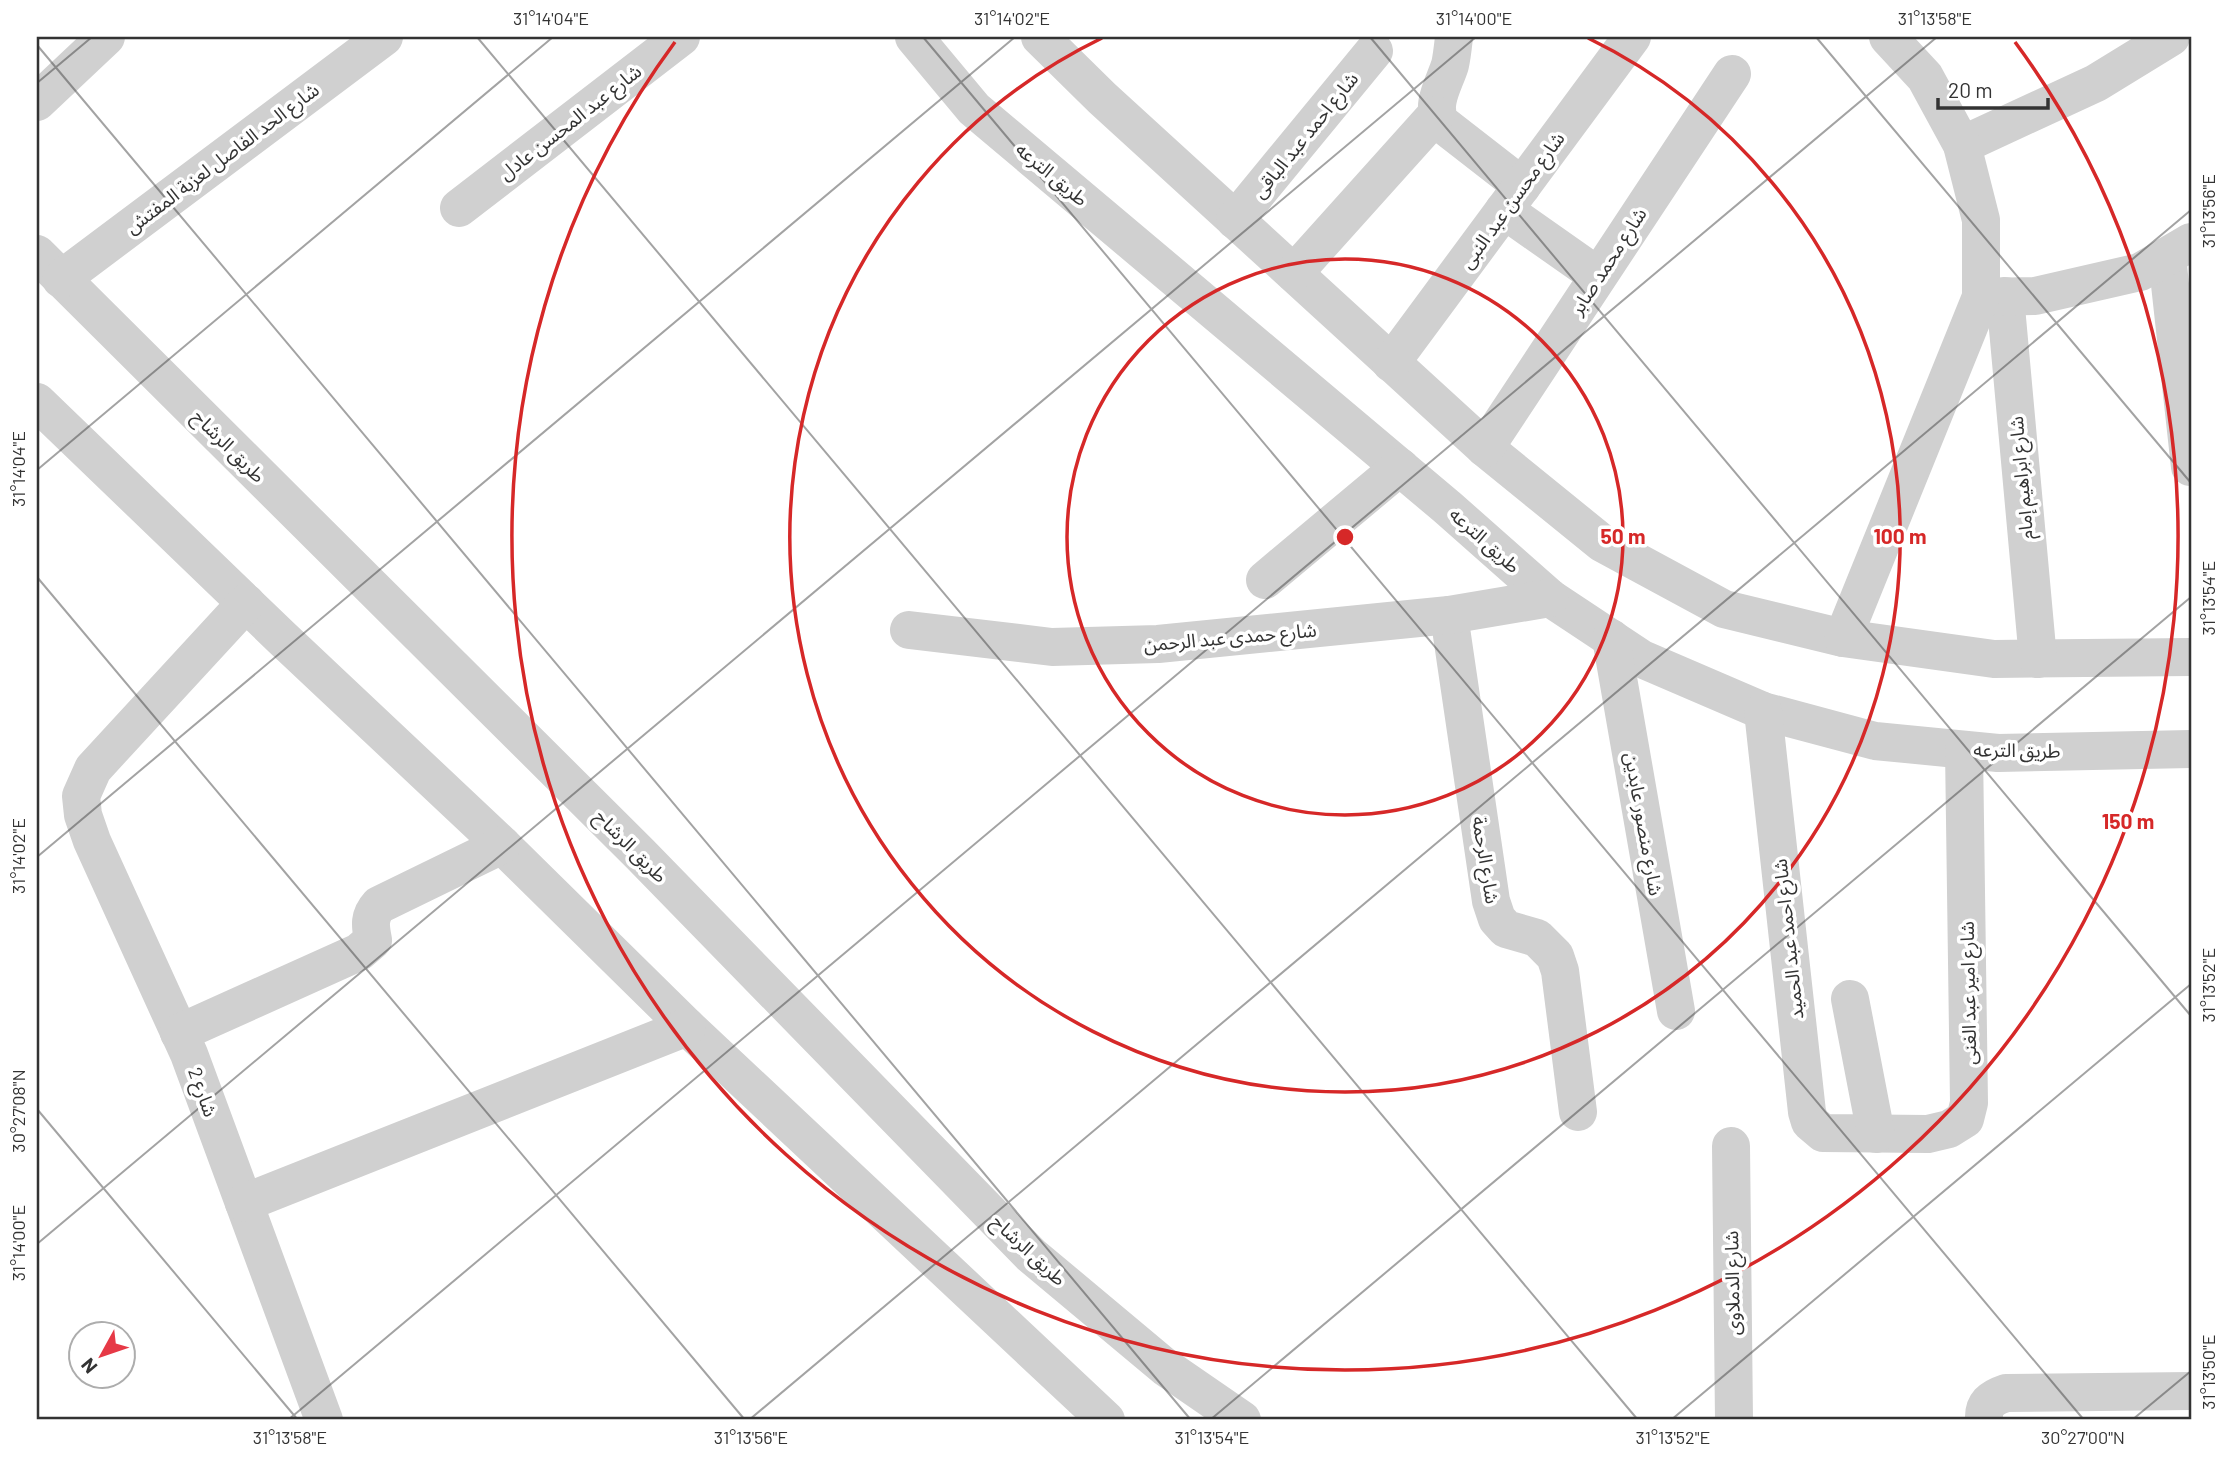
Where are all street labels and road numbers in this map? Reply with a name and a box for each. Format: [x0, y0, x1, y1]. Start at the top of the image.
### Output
street label: شارع عبد المحسن عادل [494, 59, 647, 187]
street label: شارع احمد عبد الباقى [1247, 67, 1365, 204]
street label: شارع الحد الفاصل لعزبة المفتش [120, 77, 325, 240]
street label: شارع محسن عبد النبى [1454, 127, 1571, 274]
street label: طريق الترعه [1011, 137, 1093, 211]
street label: شارع محمد صابر [1564, 203, 1653, 321]
street label: طريق الرشاح [186, 404, 271, 489]
street label: شارع ابراهيم إمام [2004, 415, 2041, 541]
street label: طريق الترعه [1445, 502, 1525, 578]
street label: شارع حمدى عبد الرحمن [1142, 617, 1318, 659]
street label: طريق الترعه [1973, 737, 2061, 763]
street label: شارع منصور عابدين [1618, 751, 1668, 898]
street label: طريق الرشاح [588, 804, 673, 889]
street label: شارع الرحمة [1465, 814, 1505, 906]
street label: شارع احمد عبد الحميد [1768, 857, 1810, 1020]
street label: شارع امير عبد الغنى [1955, 921, 1983, 1065]
street label: شارع 2 [181, 1064, 223, 1121]
street label: طريق الرشاح [985, 1209, 1072, 1292]
street label: شارع الدملاوى [1719, 1230, 1747, 1336]

